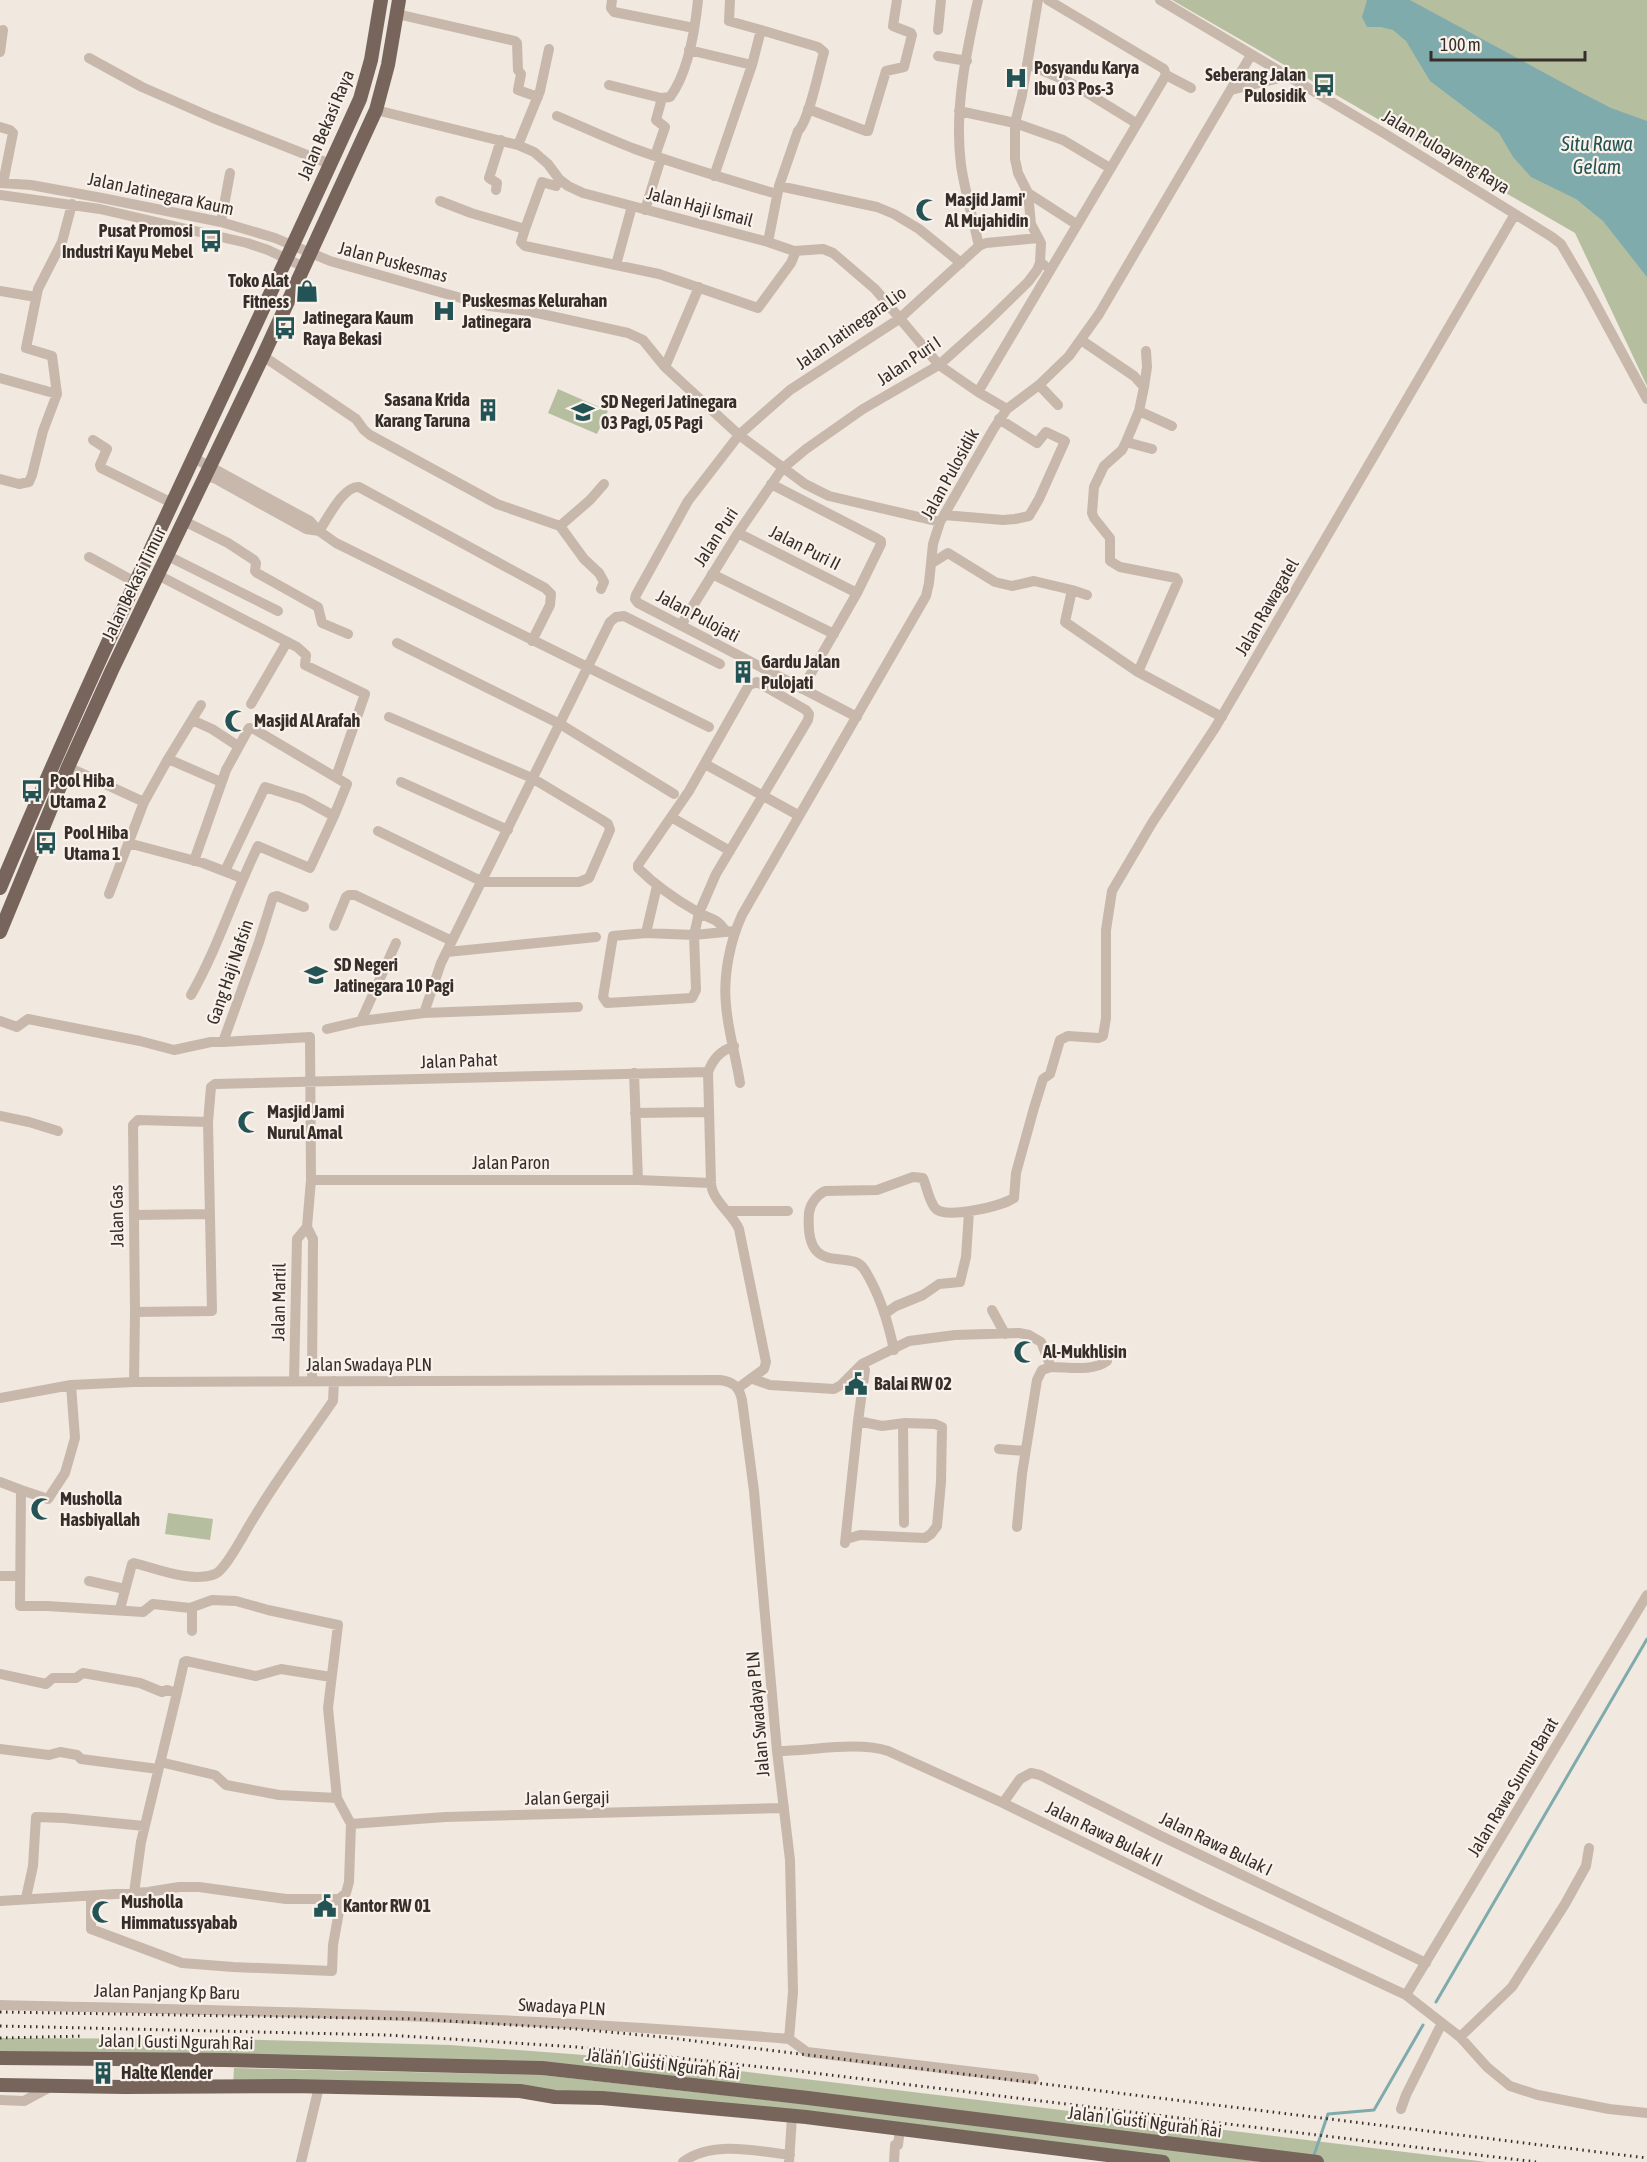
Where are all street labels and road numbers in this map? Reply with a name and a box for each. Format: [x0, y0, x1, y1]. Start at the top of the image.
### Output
street label: Jalan Bekasi Raya [293, 67, 358, 183]
street label: Jalan Puloayang Raya [1379, 105, 1514, 198]
street label: Jalan Jatinegara Kaum [86, 168, 236, 219]
street label: Jalan Haji Ismail [645, 182, 756, 231]
street label: Jalan Puskesmas [336, 237, 450, 286]
street label: Jalan Jatinegara Lio [791, 282, 910, 373]
street label: Jalan Puri I [873, 332, 945, 390]
street label: Jalan Pulosidik [916, 425, 983, 523]
street label: Jalan Puri [689, 504, 742, 570]
street label: Jalan Puri II [766, 521, 844, 574]
street label: Jalan Bekasi Timur [97, 523, 170, 644]
street label: Jalan Rawagatel [1230, 554, 1303, 659]
street label: Jalan Pulojati [653, 585, 743, 646]
street label: Gang Haji Nafsin [202, 917, 257, 1027]
street label: Jalan Pahat [420, 1049, 498, 1072]
street label: Jalan Paron [472, 1152, 550, 1173]
street label: Jalan Gas [105, 1184, 128, 1248]
street label: Jalan Martil [267, 1263, 290, 1341]
street label: Jalan Swadaya PLN [306, 1354, 432, 1375]
street label: Jalan Swadaya PLN [742, 1650, 773, 1778]
street label: Jalan Rawa Sumur Barat [1463, 1713, 1562, 1860]
street label: Jalan Gergaji [524, 1786, 610, 1809]
street label: Jalan Rawa Bulak II [1042, 1796, 1166, 1871]
street label: Jalan Rawa Bulak I [1157, 1807, 1276, 1880]
street label: Jalan Panjang Kp Baru [94, 1980, 240, 2003]
street label: Swadaya PLN [518, 1994, 606, 2019]
street label: Jalan I Gusti Ngurah Rai [98, 2030, 254, 2053]
street label: Jalan I Gusti Ngurah Rai [585, 2044, 741, 2083]
street label: Jalan I Gusti Ngurah Rai [1067, 2102, 1223, 2141]

